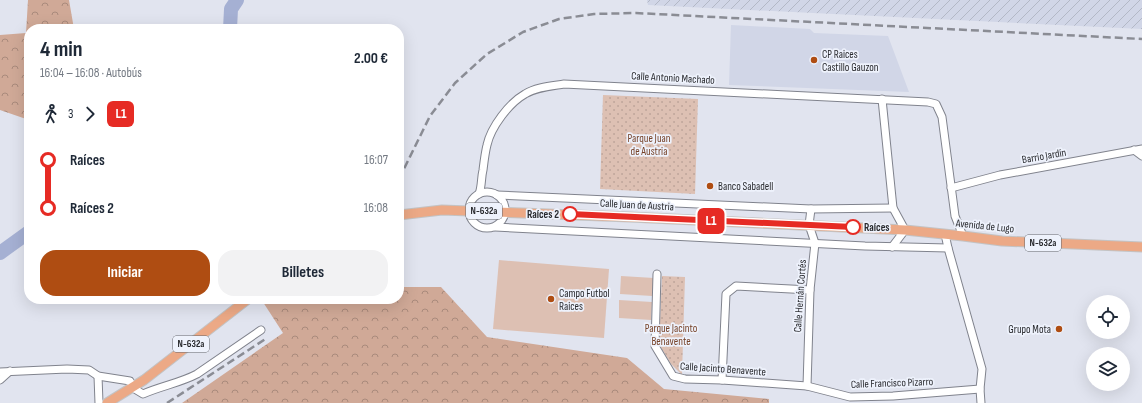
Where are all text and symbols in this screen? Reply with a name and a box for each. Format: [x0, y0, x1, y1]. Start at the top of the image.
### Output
text: 4 min [40, 36, 83, 63]
place label: CP Raices Castillo Gauzon [822, 48, 879, 74]
text: 2.00 € [354, 49, 388, 68]
marker: CP Raices Castillo Gauzon [809, 55, 819, 65]
text: 16:04 – 16:08 · Autobús [40, 65, 142, 81]
street label: Calle Antonio Machado [631, 69, 715, 87]
icon: walk [40, 103, 62, 125]
icon: forward [79, 103, 101, 125]
text: L1 [115, 105, 126, 122]
text: 3 [68, 106, 73, 122]
park label: Parque Juan de Austria [628, 132, 671, 158]
street label: Barrio Jardín [1021, 146, 1067, 166]
text: Raíces [70, 151, 105, 170]
text: 16:07 [364, 152, 388, 168]
place label: Banco Sabadell [718, 180, 773, 193]
marker: Banco Sabadell [705, 181, 715, 191]
street label: Calle Juan de Austria [600, 197, 674, 213]
text: Raíces 2 [70, 199, 114, 218]
text: 16:08 [364, 200, 388, 216]
road number: N-632a [466, 203, 502, 219]
marker: Raíces 2 [562, 206, 578, 222]
place label: Raíces 2 [527, 208, 559, 221]
line badge: L1 [693, 208, 729, 234]
text: L1 [705, 212, 717, 229]
street label: Avenida de Lugo [954, 216, 1015, 236]
marker: Raíces [845, 219, 861, 235]
place label: Raíces [864, 221, 890, 234]
road number: N-632a [1025, 235, 1061, 251]
button: Iniciar [40, 250, 210, 296]
button: Billetes [218, 250, 388, 296]
street label: Calle Hernán Cortés [791, 259, 809, 333]
place label: Campo Futbol Raices [559, 287, 610, 313]
marker: Campo Futbol Raices [546, 294, 556, 304]
map controls [1086, 295, 1130, 391]
button: locate [1086, 295, 1130, 339]
park label: Parque Jacinto Benavente [645, 322, 698, 348]
place label: Grupo Mota [1008, 323, 1051, 336]
marker: Grupo Mota [1054, 324, 1064, 334]
road number: N-632a [173, 336, 209, 352]
button: layers [1086, 347, 1130, 391]
street label: Calle Jacinto Benavente [680, 360, 766, 378]
street label: Calle Francisco Pizarro [851, 375, 934, 391]

